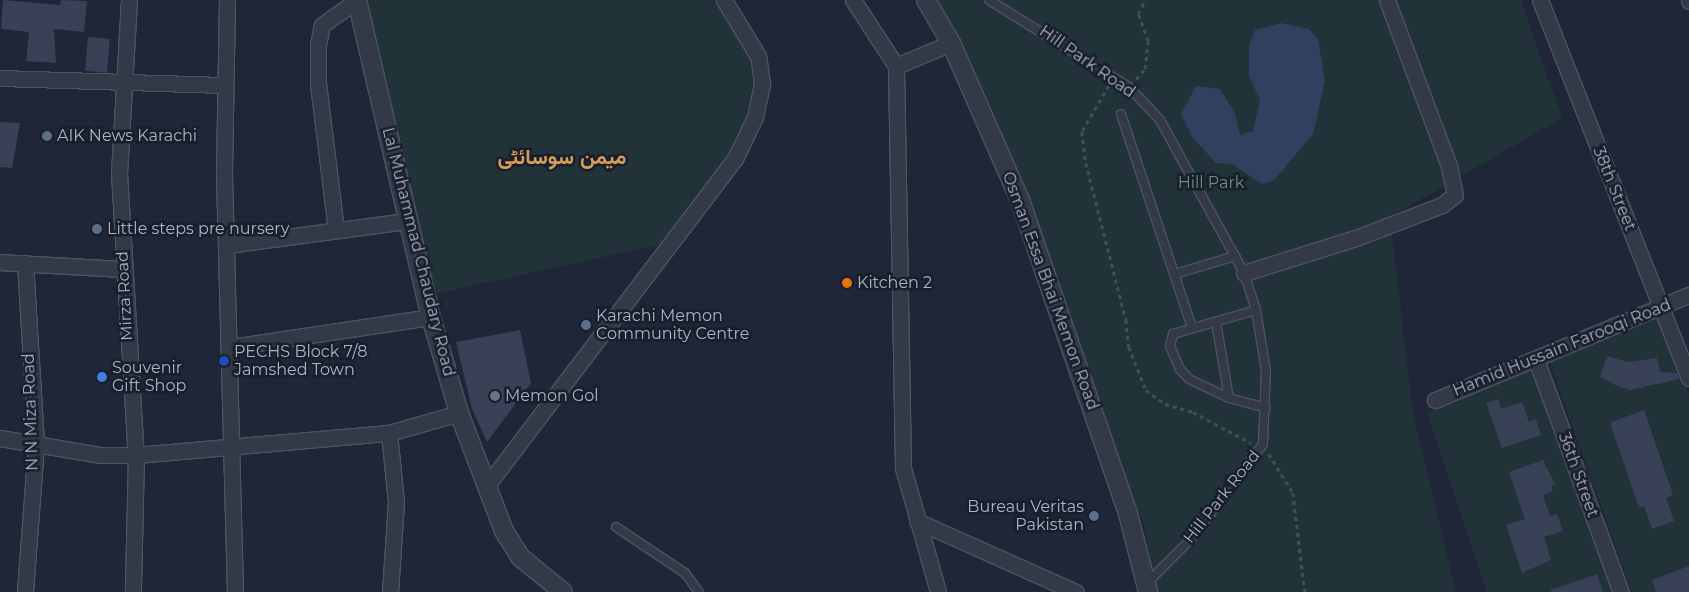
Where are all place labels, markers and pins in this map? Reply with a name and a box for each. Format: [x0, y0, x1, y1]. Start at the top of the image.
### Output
place label: AIK News Karachi [57, 126, 197, 146]
marker: AIK News Karachi [41, 130, 53, 142]
place label: Little steps pre nursery [107, 219, 289, 239]
marker: Little steps pre nursery [91, 223, 103, 235]
place label: Kitchen 2 [857, 273, 932, 293]
marker: Kitchen 2 [841, 277, 853, 289]
place label: Karachi Memon Community Centre [596, 306, 749, 344]
marker: Karachi Memon Community Centre [580, 319, 592, 331]
place label: PECHS Block 7/8 Jamshed Town [234, 342, 367, 380]
marker: PECHS Block 7/8 Jamshed Town [218, 355, 230, 367]
place label: Souvenir Gift Shop [112, 358, 186, 396]
marker: Souvenir Gift Shop [96, 371, 108, 383]
place label: Memon Gol [505, 386, 599, 406]
marker: Memon Gol [489, 390, 501, 402]
place label: Bureau Veritas Pakistan [967, 497, 1084, 535]
marker: Bureau Veritas Pakistan [1088, 510, 1100, 522]

